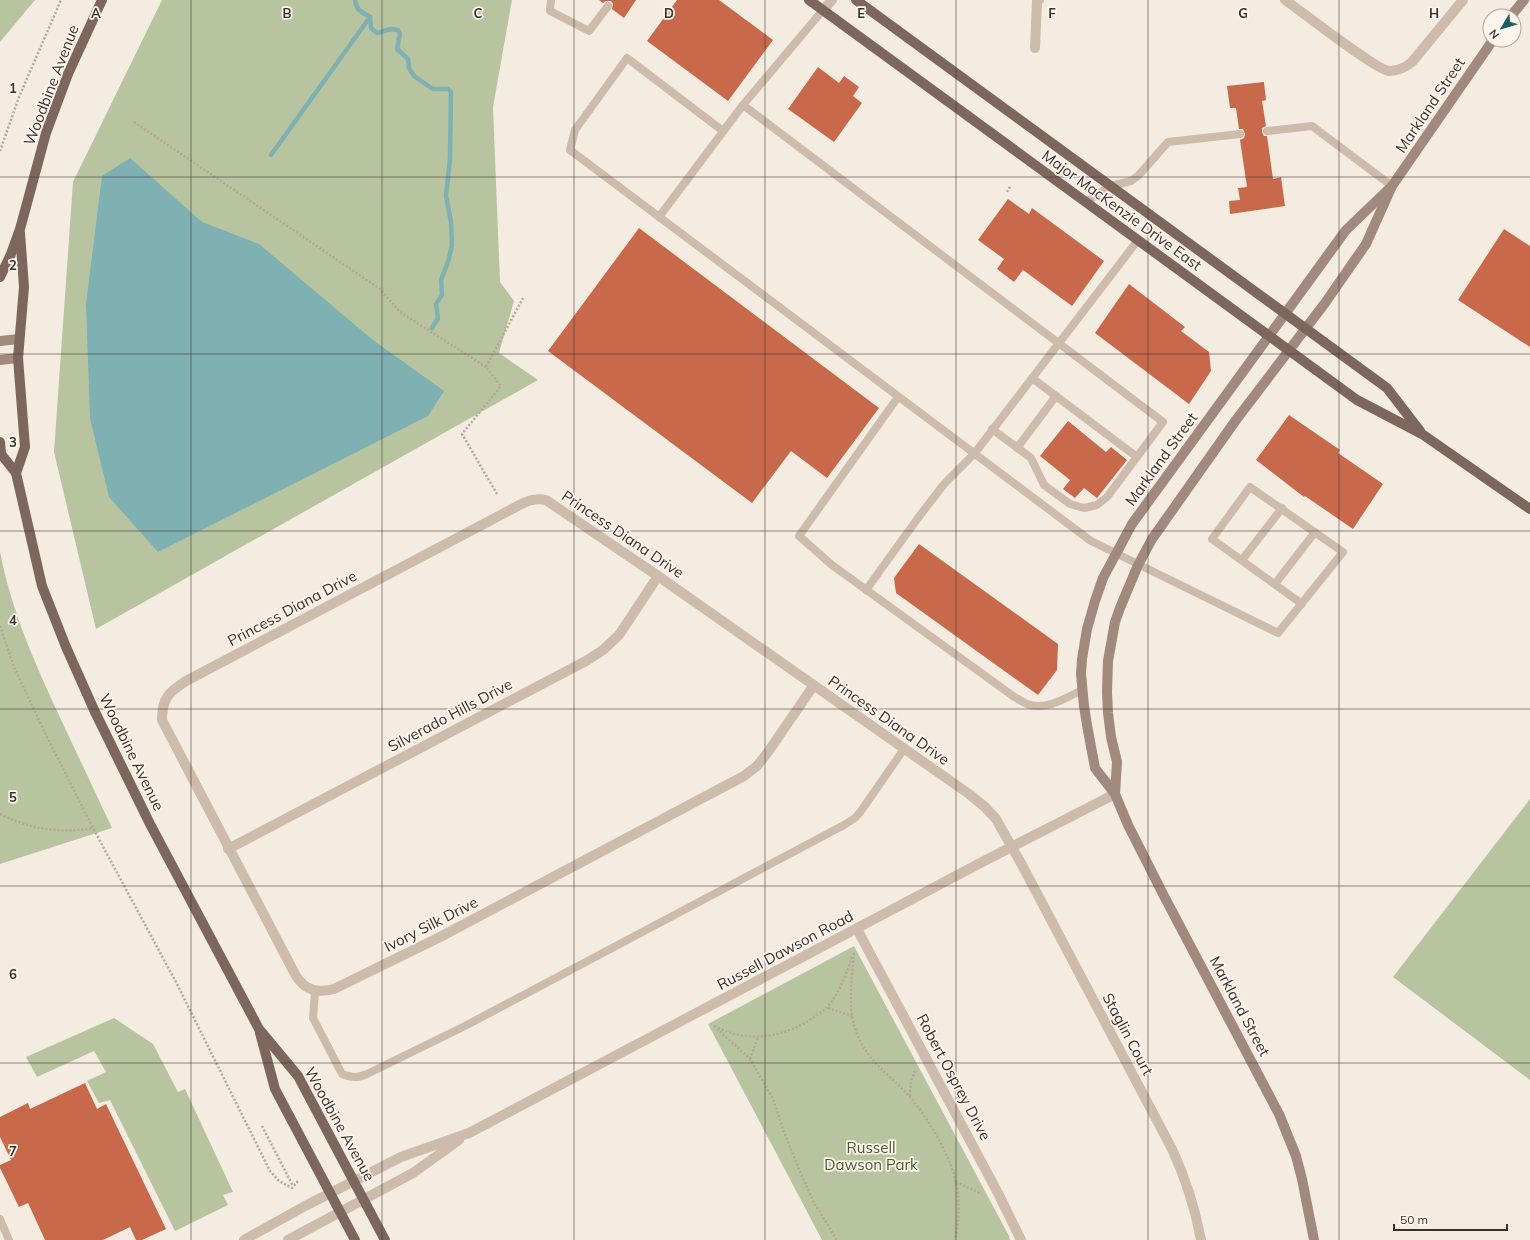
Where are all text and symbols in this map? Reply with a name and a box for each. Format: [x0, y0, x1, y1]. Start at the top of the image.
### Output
text: A [91, 5, 101, 21]
text: B [283, 5, 292, 21]
text: C [474, 5, 483, 21]
text: D [664, 5, 674, 21]
text: E [857, 5, 865, 21]
text: F [1048, 5, 1056, 21]
text: G [1238, 5, 1248, 21]
text: H [1429, 5, 1439, 21]
north arrow [1482, 8, 1522, 48]
street label: Woodbine Avenue [19, 22, 83, 148]
text: N [1486, 27, 1502, 42]
street label: Markland Street [1391, 54, 1469, 156]
text: 1 [9, 80, 17, 96]
street label: Major MacKenzie Drive East [1038, 146, 1206, 274]
text: 2 [9, 257, 17, 273]
street label: Markland Street [1121, 409, 1201, 509]
text: 3 [9, 434, 17, 450]
street label: Princess Diana Drive [558, 486, 688, 582]
street label: Princess Diana Drive [224, 566, 360, 650]
text: 4 [9, 612, 17, 628]
street label: Princess Diana Drive [825, 671, 953, 769]
street label: Silverado Hills Drive [385, 674, 515, 756]
street label: Woodbine Avenue [95, 690, 169, 814]
text: 5 [9, 789, 17, 805]
street label: Ivory Silk Drive [381, 892, 481, 956]
street label: Russell Dawson Road [714, 906, 856, 994]
street label: Markland Street [1206, 953, 1274, 1059]
text: 6 [9, 966, 17, 982]
street label: Staglin Court [1098, 990, 1158, 1078]
street label: Robert Osprey Drive [913, 1011, 995, 1143]
street label: Woodbine Avenue [301, 1064, 379, 1184]
park label: Russell Dawson Park [824, 1138, 918, 1174]
text: 7 [9, 1143, 17, 1159]
scale bar [1394, 1206, 1507, 1232]
text: 50 m [1400, 1212, 1428, 1227]

